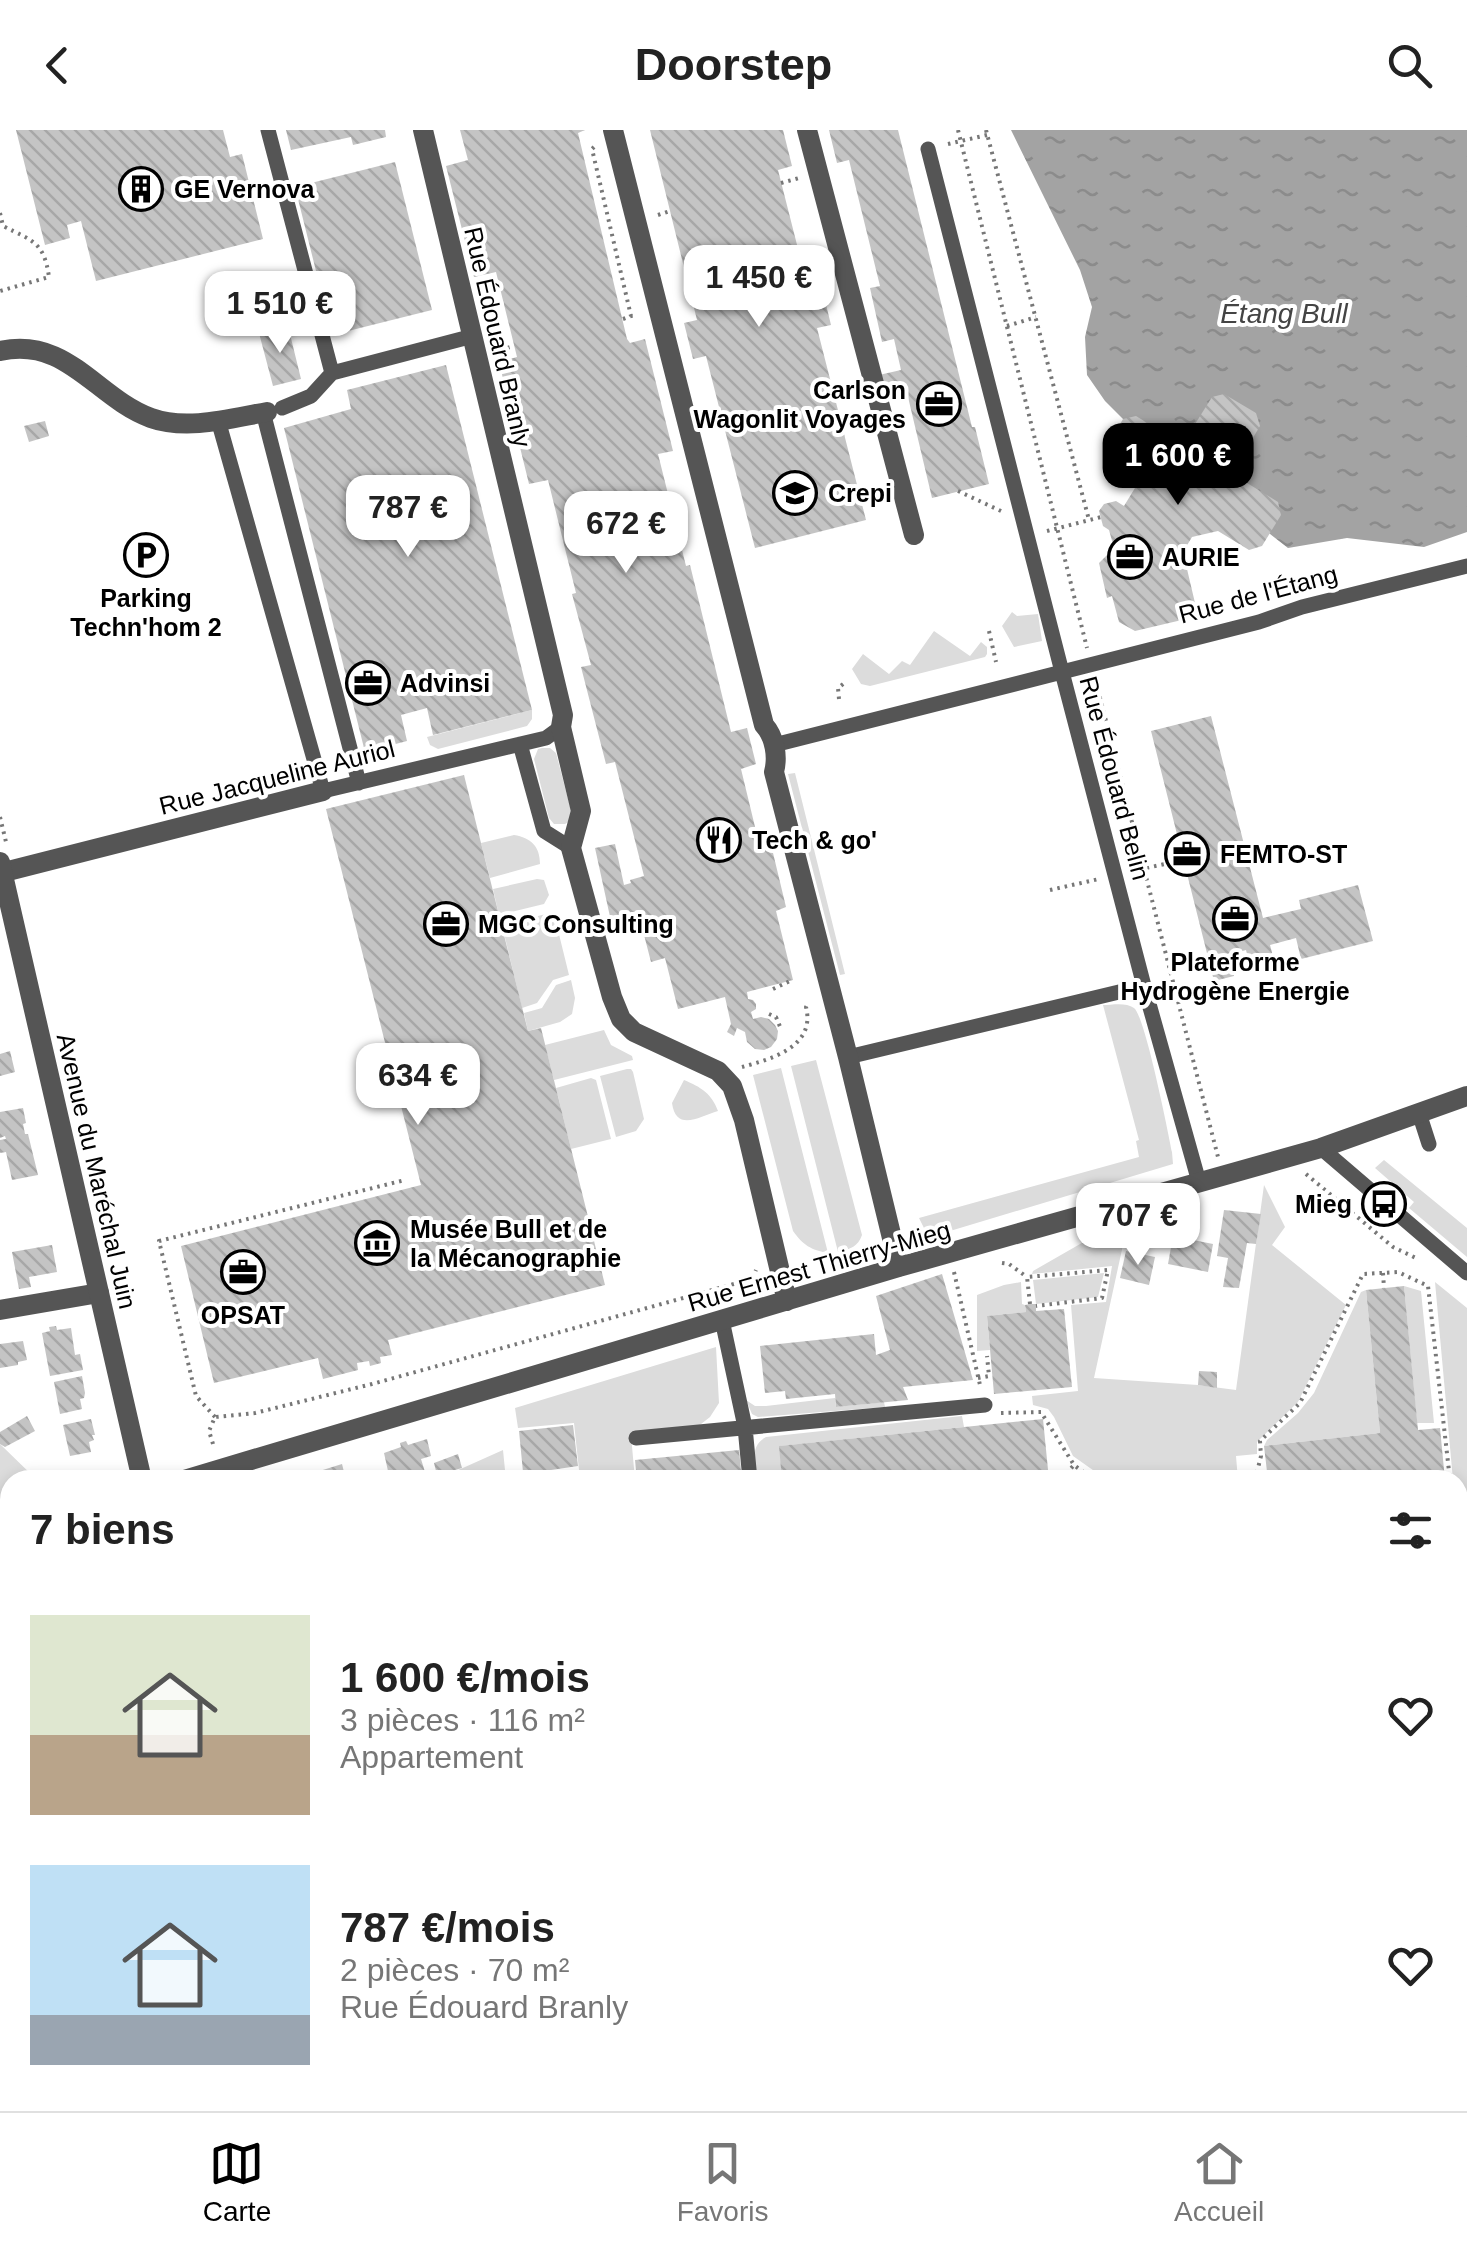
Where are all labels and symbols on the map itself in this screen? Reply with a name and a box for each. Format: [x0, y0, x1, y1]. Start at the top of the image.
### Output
building icon: GE Vernova [118, 166, 164, 212]
place label: GE Vernova [174, 175, 315, 203]
street label: Rue Édouard Branly [459, 224, 537, 450]
pin: 1 450 € [667, 245, 851, 330]
pin: 1 510 € [188, 271, 372, 356]
water label: Étang Bull [1220, 298, 1349, 329]
place label: Carlson Wagonlit Voyages [693, 376, 906, 433]
office icon: Carlson Wagonlit Voyages [916, 381, 962, 427]
pin: 1 600 € [1086, 423, 1270, 508]
school or university icon: Crepi [772, 470, 818, 516]
pin: 787 € [338, 475, 478, 560]
place label: Crepi [828, 479, 892, 507]
pin: 672 € [556, 491, 696, 576]
parking icon: Parking Techn'hom 2 [123, 532, 169, 578]
office icon: AURIE [1107, 534, 1153, 580]
place label: AURIE [1162, 543, 1240, 571]
street label: Rue de l'Étang [1176, 559, 1340, 629]
place label: Parking Techn'hom 2 [70, 584, 222, 641]
office icon: Advinsi [345, 660, 391, 706]
place label: Advinsi [400, 669, 490, 697]
street label: Rue Édouard Belin [1074, 673, 1156, 883]
street label: Rue Jacqueline Auriol [156, 734, 398, 820]
restaurant icon: Tech & go' [696, 817, 742, 863]
place label: Tech & go' [752, 826, 877, 854]
office icon: FEMTO-ST [1164, 831, 1210, 877]
place label: FEMTO-ST [1220, 840, 1347, 868]
office icon: Plateforme Hydrogène Energie [1212, 896, 1258, 942]
office icon: MGC Consulting [423, 901, 469, 947]
place label: MGC Consulting [478, 910, 674, 938]
place label: Plateforme Hydrogène Energie [1120, 948, 1350, 1005]
street label: Avenue du Maréchal Juin [52, 1031, 142, 1311]
pin: 634 € [348, 1043, 488, 1128]
bus stop icon: Mieg [1361, 1181, 1407, 1227]
pin: 707 € [1068, 1183, 1208, 1268]
place label: Mieg [1295, 1190, 1352, 1218]
place label: Musée Bull et de la Mécanographie [410, 1215, 621, 1272]
street label: Rue Ernest Thierry-Mieg [684, 1215, 954, 1317]
museum icon: Musée Bull et de la Mécanographie [354, 1220, 400, 1266]
office icon: OPSAT [220, 1249, 266, 1295]
place label: OPSAT [201, 1301, 285, 1329]

